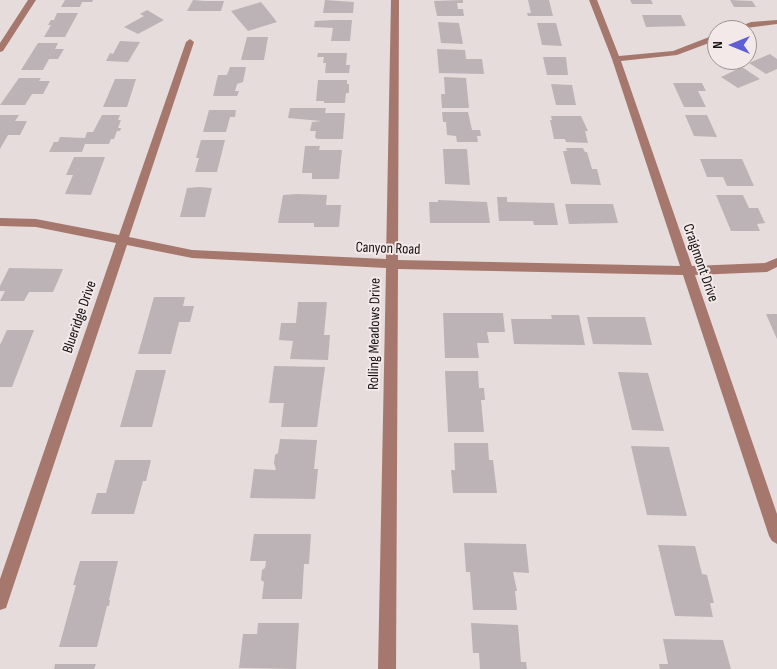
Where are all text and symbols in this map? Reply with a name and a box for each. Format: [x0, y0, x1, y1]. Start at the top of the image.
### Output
north arrow [707, 20, 757, 70]
text: N [709, 41, 726, 49]
street label: Craigmont Drive [678, 222, 722, 304]
street label: Canyon Road [355, 239, 421, 259]
street label: Blueridge Drive [59, 278, 101, 356]
street label: Rolling Meadows Drive [365, 278, 385, 390]

